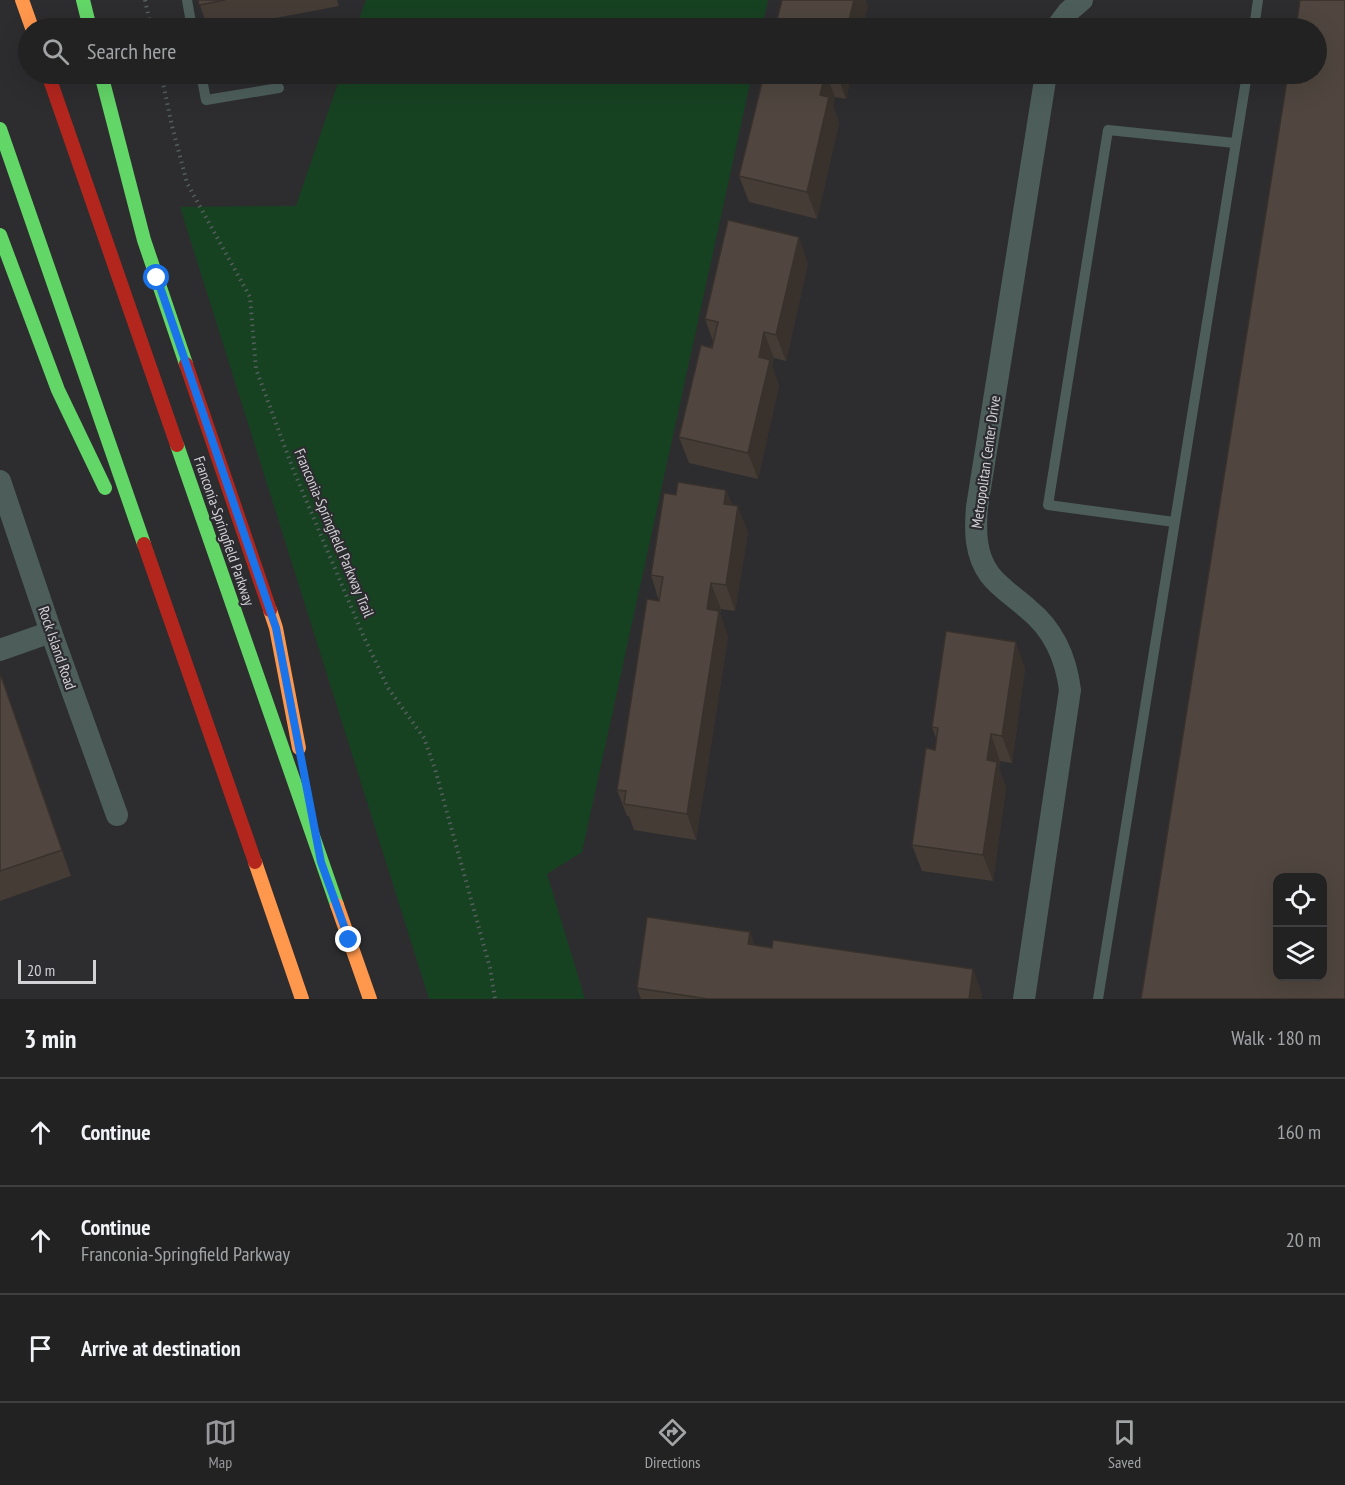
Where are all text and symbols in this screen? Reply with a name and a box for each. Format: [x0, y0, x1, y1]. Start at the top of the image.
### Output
search box [18, 18, 1327, 84]
icon: search [39, 35, 72, 68]
text: Search here [87, 37, 176, 65]
route start [143, 264, 169, 290]
street label: Metropolitan Center Drive [967, 394, 1004, 530]
street label: Franconia-Springfield Parkway Trail [290, 446, 379, 620]
street label: Franconia-Springfield Parkway [190, 454, 259, 608]
street label: Rock Island Road [34, 604, 81, 692]
map controls [1273, 873, 1327, 981]
button: locate [1273, 873, 1327, 927]
route end [335, 926, 361, 952]
button: layers [1273, 927, 1327, 981]
scale bar [18, 957, 96, 984]
text: 20 m [27, 960, 55, 980]
text: 3 min [24, 1022, 77, 1055]
text: Walk · 180 m [1231, 1025, 1321, 1051]
icon: ahead [24, 1116, 57, 1149]
text: Continue [81, 1118, 151, 1146]
text: 160 m [1277, 1119, 1321, 1145]
text: Continue [81, 1213, 151, 1241]
icon: ahead [24, 1224, 57, 1257]
text: 20 m [1286, 1227, 1321, 1253]
text: Franconia-Springfield Parkway [81, 1241, 290, 1267]
icon: arrive [24, 1332, 57, 1365]
text: Arrive at destination [81, 1334, 241, 1362]
tab: Map [204, 1416, 237, 1472]
tab: Directions [645, 1416, 700, 1472]
tab: Saved [1108, 1416, 1141, 1472]

